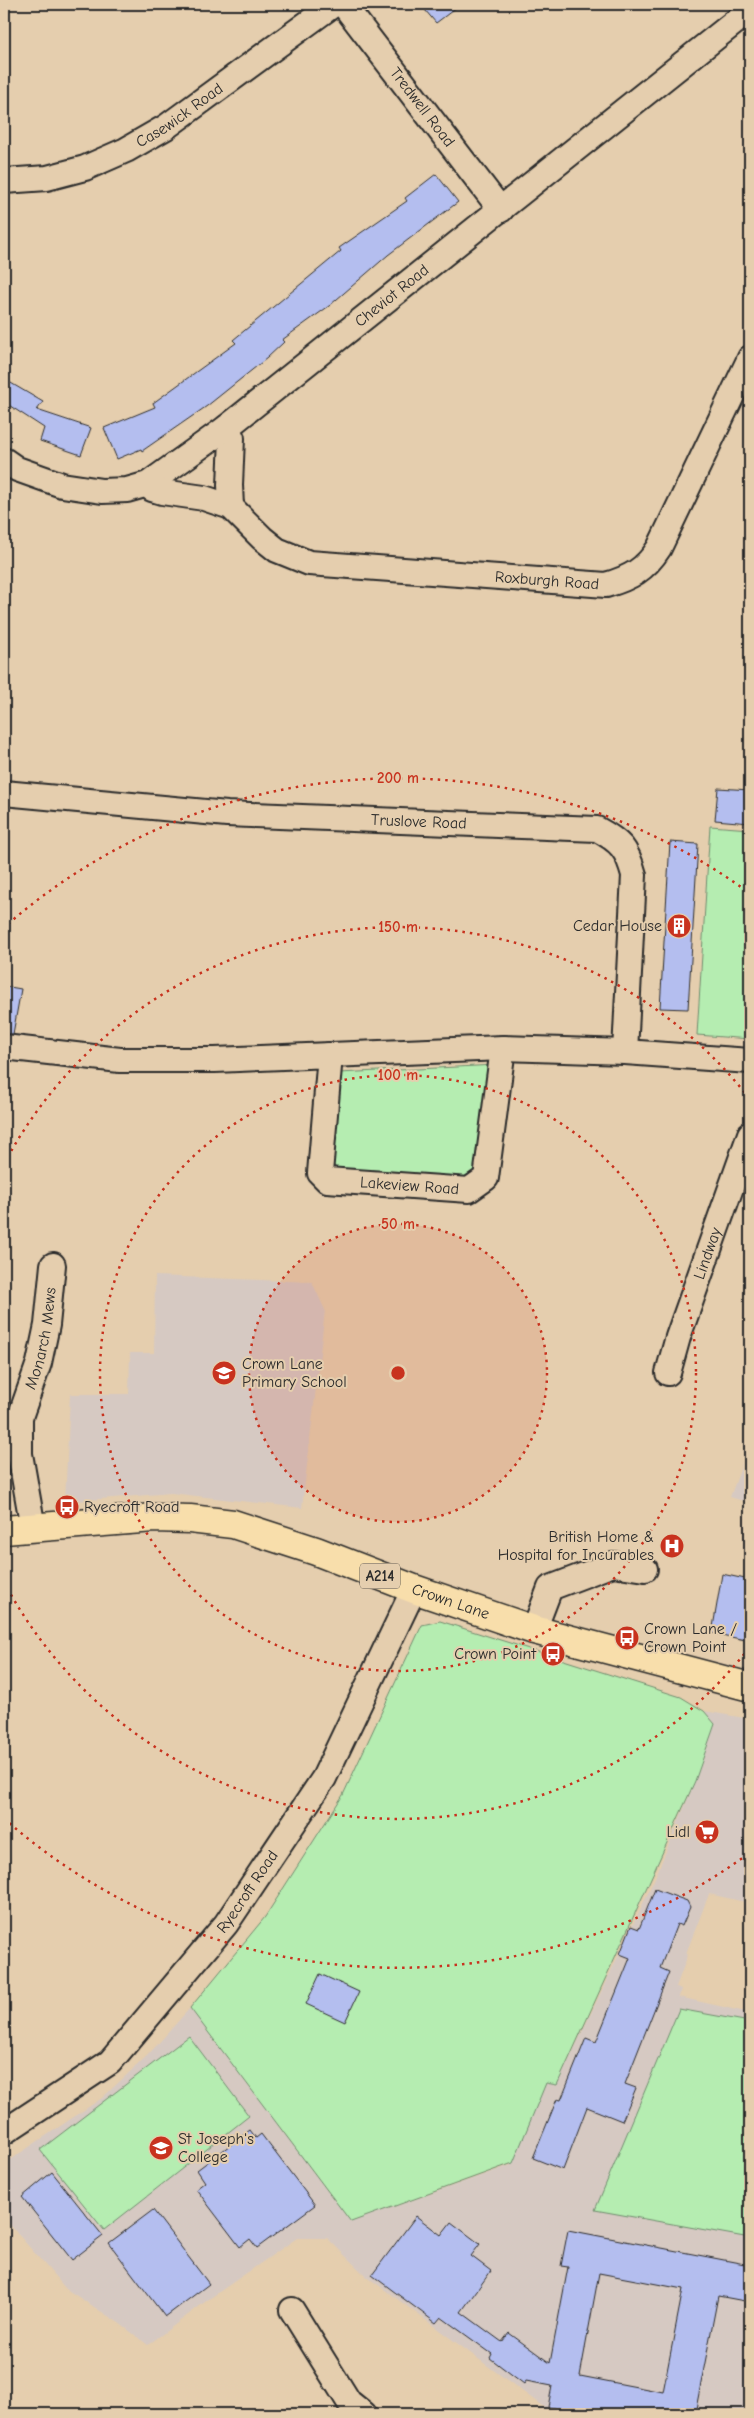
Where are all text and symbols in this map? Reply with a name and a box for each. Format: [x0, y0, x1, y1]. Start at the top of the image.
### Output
street label: Tredwell Road [386, 64, 458, 150]
street label: Casewick Road [133, 79, 226, 151]
street label: Cheviot Road [351, 261, 432, 331]
street label: Roxburgh Road [494, 568, 600, 593]
text: 200 m [377, 769, 419, 787]
street label: Truslove Road [371, 811, 467, 833]
building icon: Cedar House [666, 913, 692, 939]
place label: Cedar House [573, 917, 662, 935]
text: 150 m [378, 918, 418, 936]
text: 100 m [378, 1066, 418, 1084]
street label: Lakeview Road [359, 1173, 460, 1198]
text: 50 m [381, 1215, 415, 1233]
street label: Lindway [690, 1224, 725, 1282]
street label: Monarch Mews [21, 1286, 60, 1392]
place label: Crown Lane Primary School [242, 1355, 347, 1391]
school or university icon: Crown Lane Primary School [211, 1360, 237, 1386]
centre of rings [389, 1364, 407, 1382]
bus stop icon: Ryecroft Road [54, 1494, 80, 1520]
place label: Ryecroft Road [84, 1498, 180, 1516]
place label: British Home & Hospital for Incurables [498, 1528, 654, 1564]
hospital icon: British Home & Hospital for Incurables [659, 1533, 685, 1559]
road number: A214 [360, 1564, 400, 1588]
street label: Crown Lane [410, 1580, 492, 1623]
place label: Crown Lane / Crown Point [644, 1620, 737, 1656]
bus stop icon: Crown Lane / Crown Point [614, 1625, 640, 1651]
bus stop icon: Crown Point [540, 1641, 566, 1667]
place label: Crown Point [454, 1645, 536, 1663]
supermarket icon: Lidl [694, 1819, 720, 1845]
place label: Lidl [666, 1823, 690, 1841]
street label: Ryecroft Road [213, 1847, 282, 1937]
place label: St Joseph's College [178, 2130, 254, 2166]
school or university icon: St Joseph's College [148, 2135, 174, 2161]

